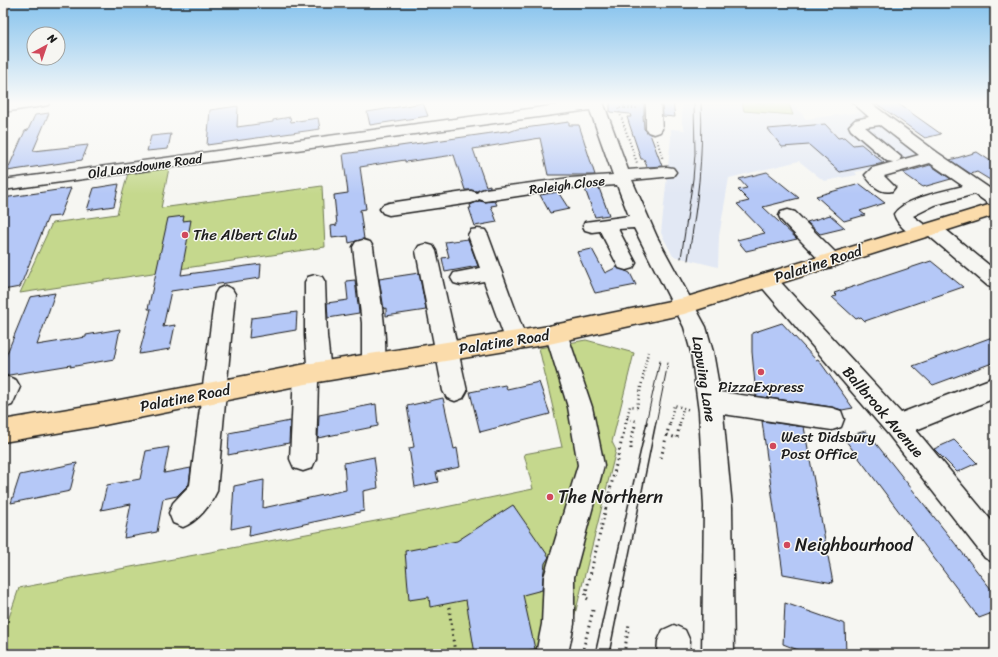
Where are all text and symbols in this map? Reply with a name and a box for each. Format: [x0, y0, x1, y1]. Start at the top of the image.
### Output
north arrow [26, 26, 66, 66]
text: N [42, 28, 61, 49]
street label: Old Lansdowne Road [87, 146, 205, 185]
street label: Raleigh Close [528, 169, 607, 201]
place label: The Albert Club [193, 222, 297, 248]
marker: The Albert Club [180, 230, 190, 240]
street label: Palatine Road [771, 237, 866, 290]
street label: Palatine Road [457, 322, 552, 362]
street label: Lapwing Lane [684, 334, 724, 424]
street label: Ballbrook Avenue [836, 360, 930, 464]
marker: PizzaExpress [756, 367, 766, 377]
place label: PizzaExpress [718, 374, 804, 400]
street label: Palatine Road [138, 376, 233, 419]
place label: West Didsbury Post Office [781, 424, 876, 467]
marker: West Didsbury Post Office [768, 441, 778, 451]
place label: The Northern [558, 481, 663, 513]
marker: The Northern [545, 492, 555, 502]
place label: Neighbourhood [795, 529, 914, 561]
marker: Neighbourhood [782, 540, 792, 550]

